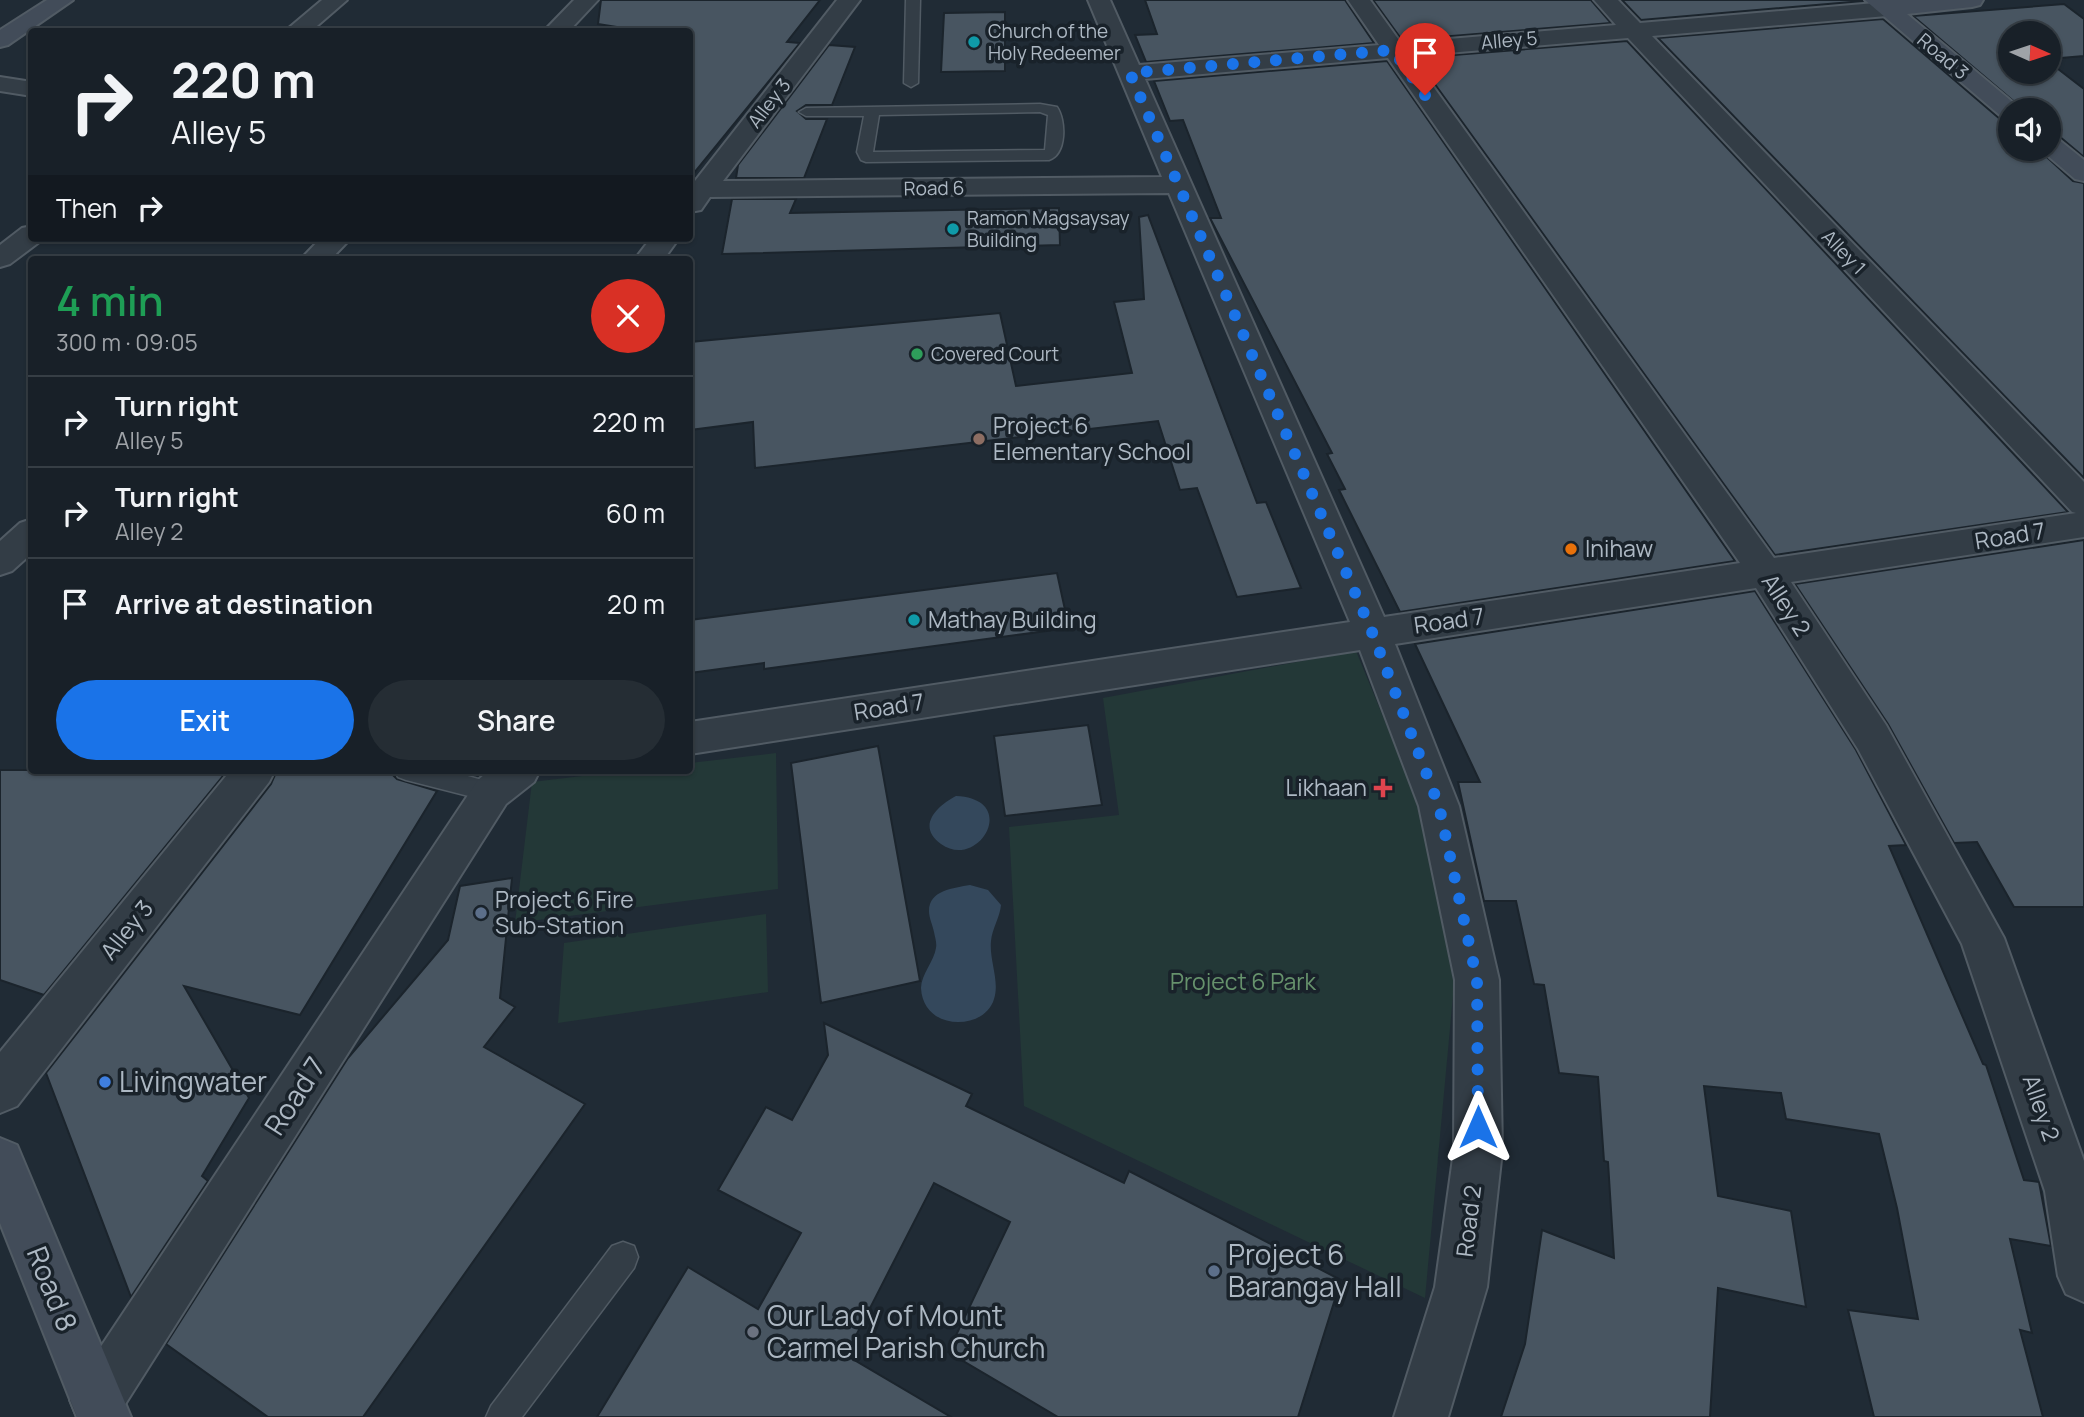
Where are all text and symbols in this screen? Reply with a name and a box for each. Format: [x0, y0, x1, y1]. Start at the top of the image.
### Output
place label: Church of the Holy Redeemer [988, 18, 1121, 66]
north arrow [1998, 21, 2062, 84]
map controls [1998, 21, 2061, 161]
pin [1395, 23, 1455, 95]
street label: Alley 5 [1480, 25, 1538, 55]
street label: Road 3 [1912, 27, 1974, 85]
marker: Church of the Holy Redeemer [966, 34, 982, 50]
icon: arrive [1406, 34, 1444, 72]
text: 220 m [171, 46, 315, 113]
icon: right [56, 56, 147, 147]
street label: Alley 3 [741, 73, 797, 133]
button: sound [1998, 98, 2061, 161]
text: Alley 5 [171, 110, 266, 154]
street label: Road 6 [903, 174, 965, 202]
icon: right [131, 189, 169, 227]
text: Then [56, 190, 117, 226]
place label: Ramon Magsaysay Building [967, 205, 1130, 253]
marker: Ramon Magsaysay Building [945, 221, 961, 237]
street label: Alley 1 [1816, 224, 1872, 280]
text: 4 min [56, 271, 164, 329]
button: close [591, 279, 665, 353]
text: 300 m · 09:05 [56, 326, 198, 358]
place label: Covered Court [931, 341, 1059, 367]
marker: Covered Court [909, 346, 925, 362]
text: Turn right [115, 388, 239, 424]
icon: right [56, 403, 94, 441]
text: 220 m [592, 404, 665, 440]
place label: Project 6 Elementary School [993, 409, 1191, 467]
text: Alley 5 [115, 424, 184, 456]
marker: Project 6 Elementary School [971, 431, 987, 447]
text: Turn right [115, 479, 239, 515]
icon: right [56, 494, 94, 532]
text: 60 m [606, 495, 665, 531]
street label: Road 7 [1972, 514, 2047, 556]
text: Alley 2 [115, 515, 183, 547]
place label: Inihaw [1585, 532, 1653, 564]
marker: Inihaw [1563, 541, 1579, 557]
street label: Alley 2 [1755, 567, 1819, 642]
icon: arrive [56, 585, 94, 623]
text: Arrive at destination [115, 586, 373, 622]
text: 20 m [607, 586, 665, 622]
street label: Road 7 [1412, 599, 1486, 641]
place label: Mathay Building [928, 603, 1097, 635]
marker: Mathay Building [906, 612, 922, 628]
button: Exit [56, 680, 354, 760]
button: Share [368, 680, 665, 760]
street label: Road 7 [851, 685, 926, 727]
place label: Likhaan [1286, 771, 1367, 803]
marker: Likhaan [1373, 778, 1393, 798]
place label: Project 6 Fire Sub-Station [495, 883, 634, 941]
street label: Alley 3 [92, 893, 160, 966]
marker: Project 6 Fire Sub-Station [473, 905, 489, 921]
park label: Project 6 Park [1170, 965, 1317, 997]
street label: Road 7 [255, 1049, 334, 1142]
place label: Livingwater [119, 1062, 267, 1100]
street label: Alley 2 [2016, 1070, 2068, 1145]
marker: Livingwater [97, 1074, 113, 1090]
position arrow [1441, 1090, 1515, 1164]
street label: Road 2 [1448, 1183, 1488, 1259]
place label: Project 6 Barangay Hall [1228, 1235, 1402, 1305]
street label: Road 8 [19, 1241, 87, 1337]
marker: Project 6 Barangay Hall [1206, 1263, 1222, 1279]
place label: Our Lady of Mount Carmel Parish Church [767, 1296, 1045, 1366]
marker: Our Lady of Mount Carmel Parish Church [745, 1324, 761, 1340]

